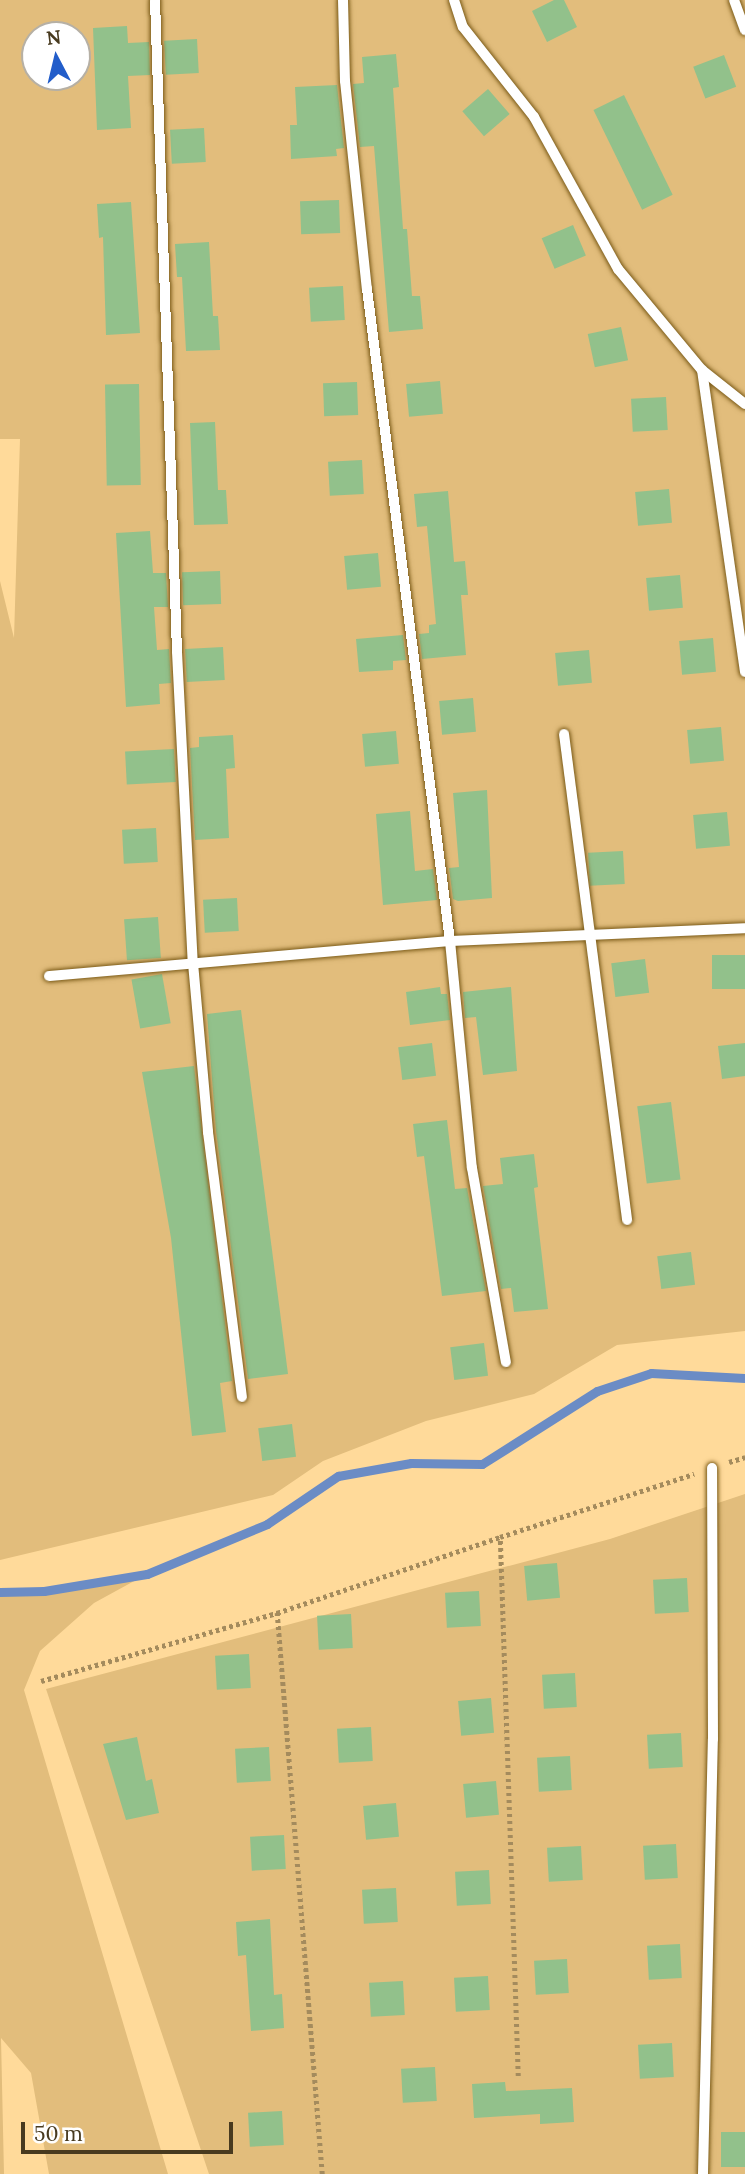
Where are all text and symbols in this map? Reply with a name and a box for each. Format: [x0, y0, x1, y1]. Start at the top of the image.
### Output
north arrow [21, 21, 91, 91]
text: N [45, 24, 62, 50]
scale bar [24, 2108, 236, 2152]
text: 50 m [34, 2120, 83, 2147]

